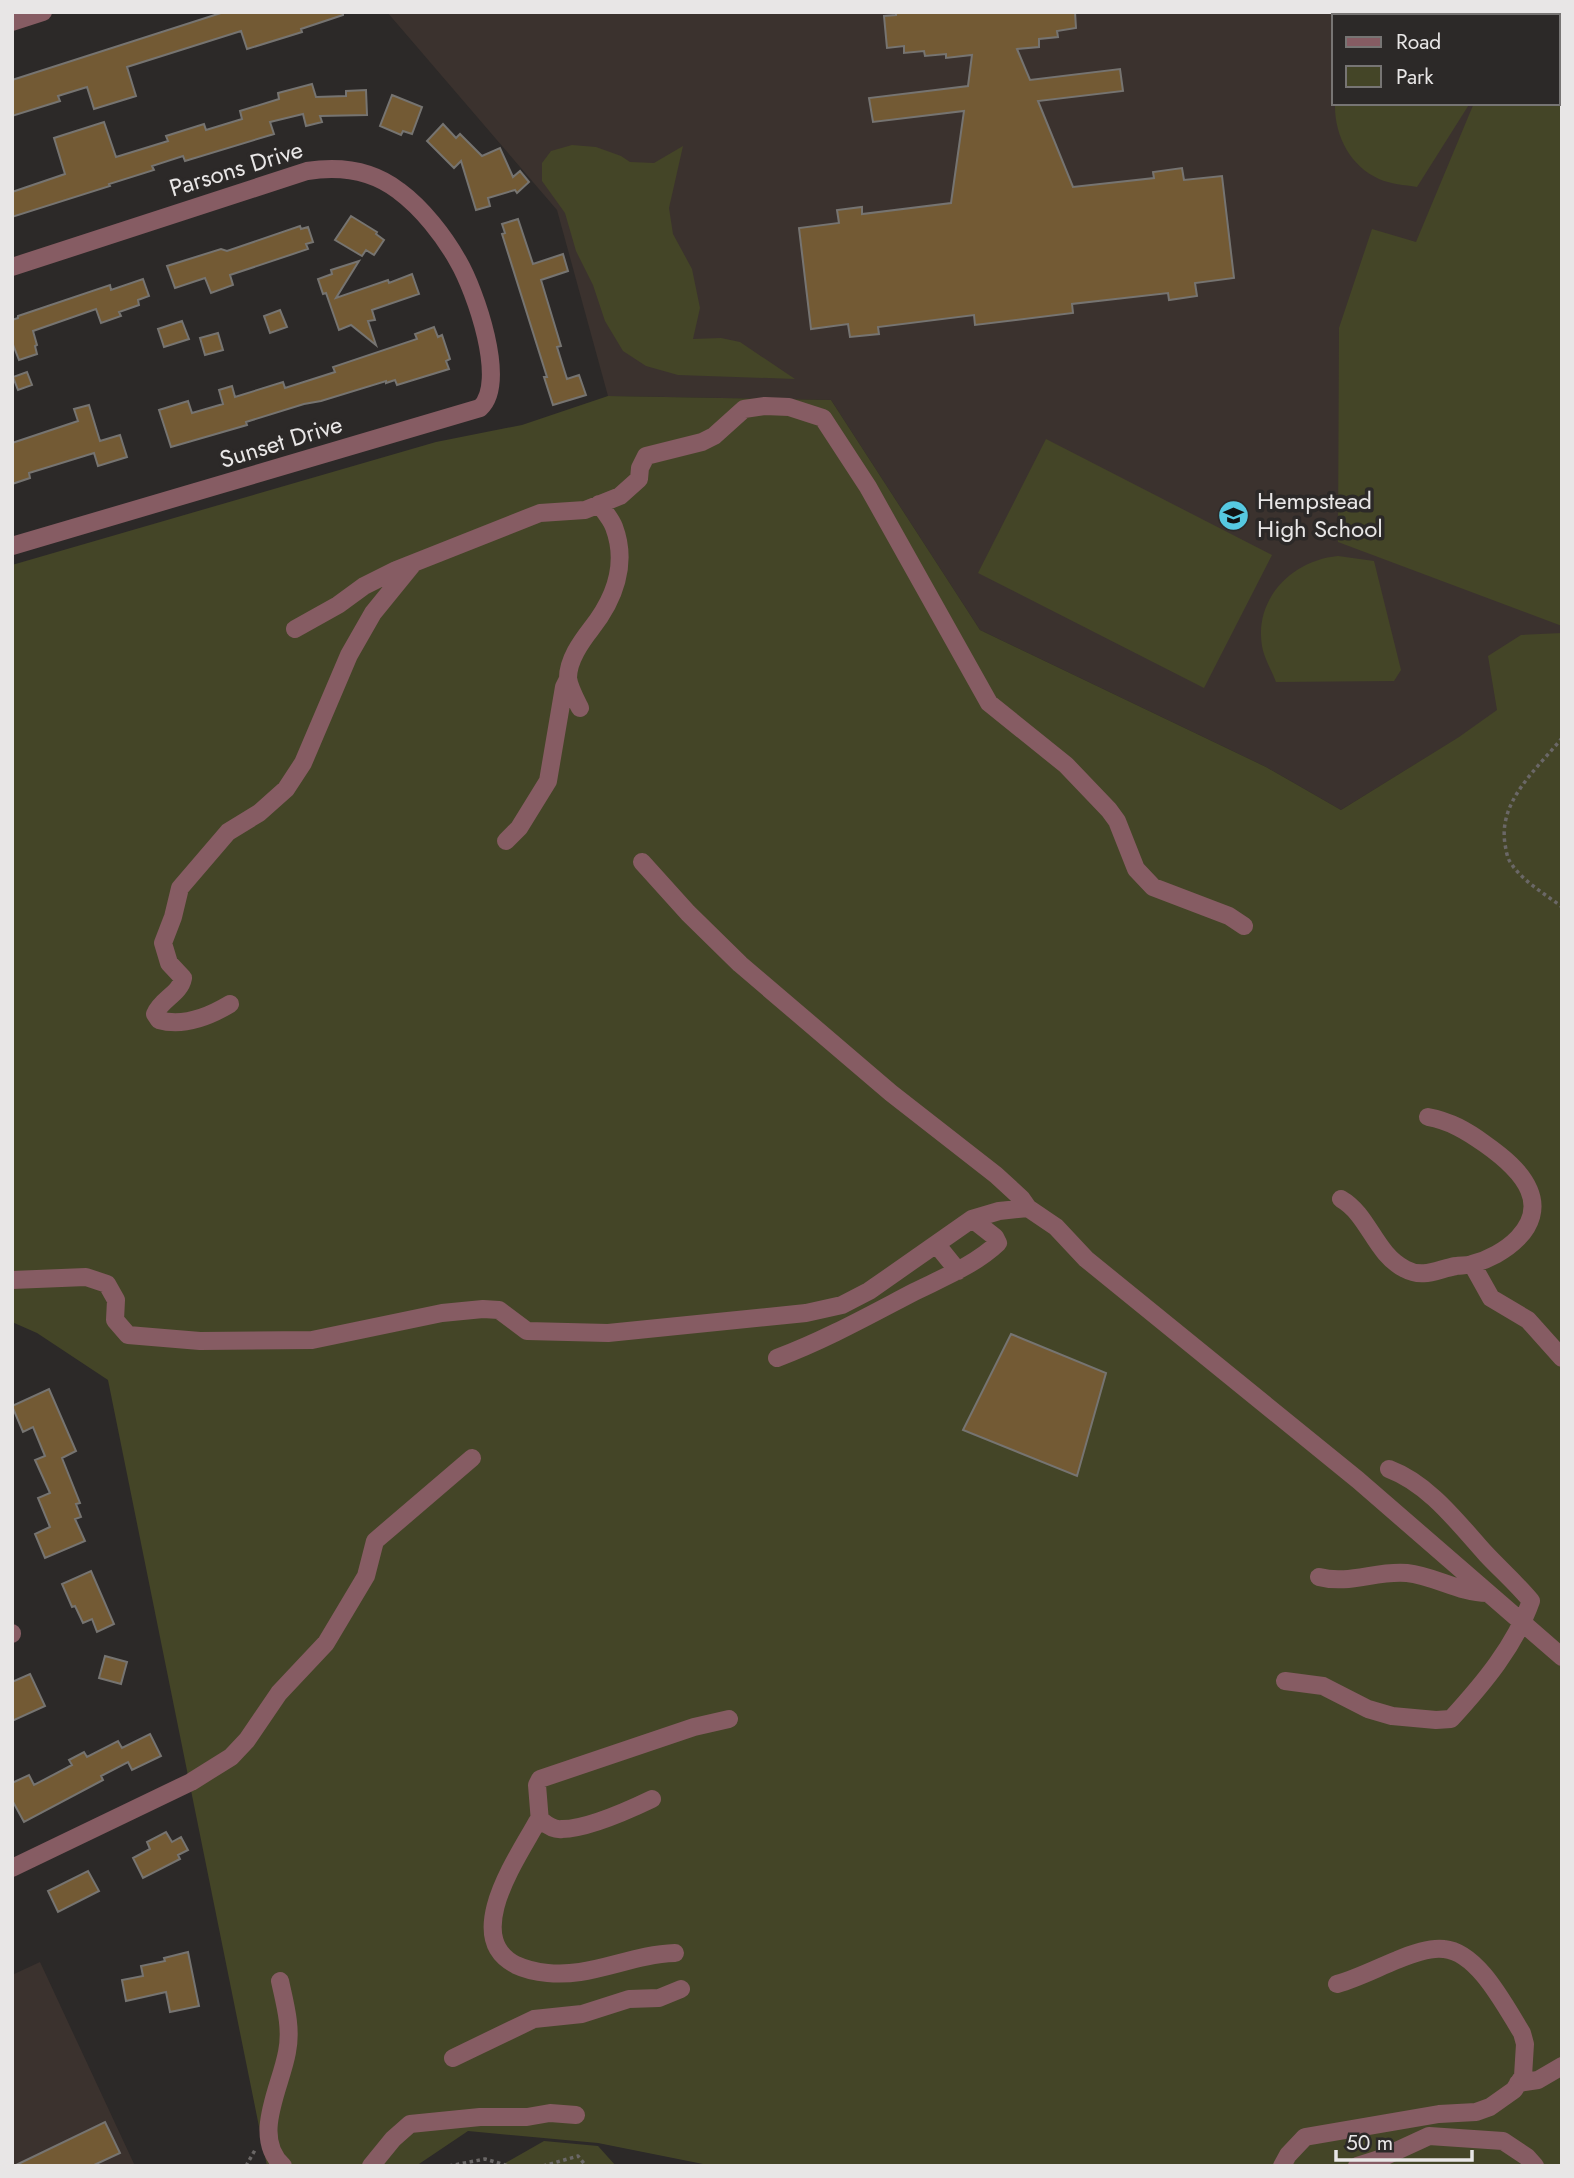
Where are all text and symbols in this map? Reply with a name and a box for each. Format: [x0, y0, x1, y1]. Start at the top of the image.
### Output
legend [1332, 14, 1560, 105]
text: Road [1396, 27, 1441, 57]
text: Park [1396, 62, 1434, 92]
street label: Parsons Drive [165, 132, 307, 205]
street label: Sunset Drive [215, 406, 347, 477]
place label: Hempstead High School [1257, 483, 1383, 546]
school or university icon: Hempstead High School [1217, 498, 1251, 532]
scale bar [1336, 2118, 1472, 2162]
text: 50 m [1346, 2128, 1393, 2158]

